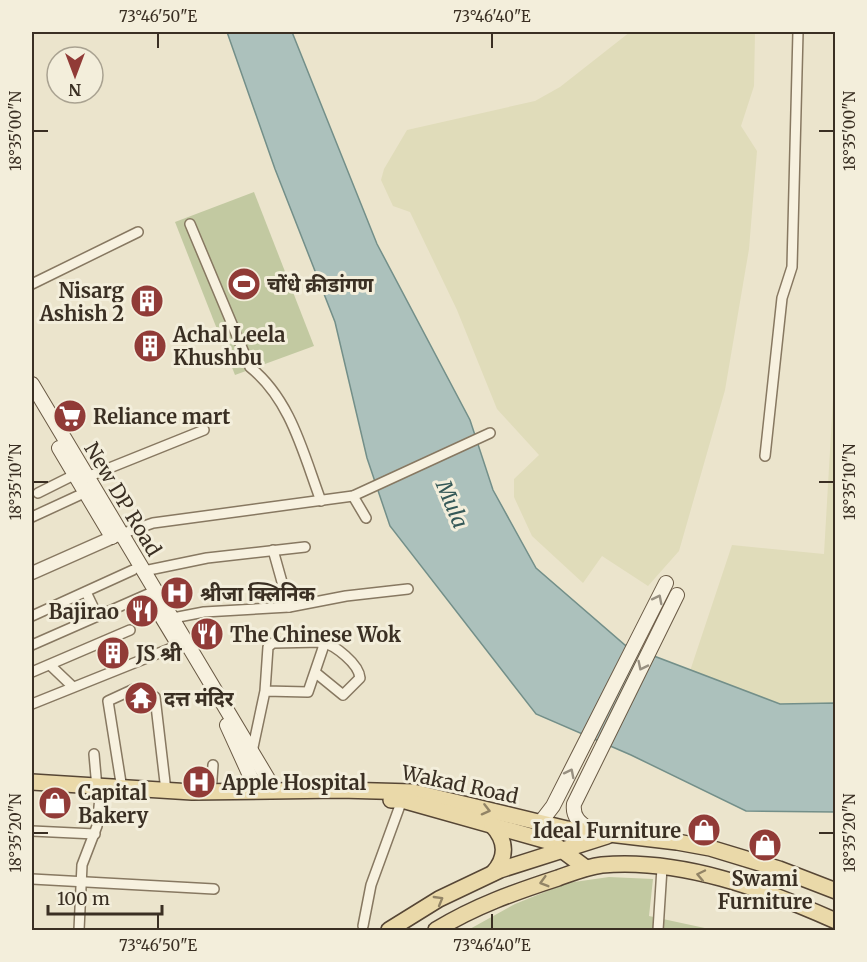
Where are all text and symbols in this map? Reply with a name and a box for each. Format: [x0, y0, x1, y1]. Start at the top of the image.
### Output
text: 73°46'50"E [119, 7, 197, 26]
text: 73°46'40"E [453, 7, 531, 26]
north arrow [45, 45, 105, 105]
text: N [68, 80, 81, 100]
text: 18°35'00"N [6, 91, 25, 171]
text: 18°35'00"N [840, 91, 859, 171]
sports icon: चोंधे क्रीडांगण [226, 266, 262, 302]
place label: चोंधे क्रीडांगण [267, 272, 374, 297]
place label: Nisarg Ashish 2 [39, 278, 124, 326]
building icon: Nisarg Ashish 2 [129, 283, 165, 319]
place label: Achal Leela Khushbu [172, 322, 285, 370]
building icon: Achal Leela Khushbu [132, 328, 168, 364]
supermarket icon: Reliance mart [52, 398, 88, 434]
place label: Reliance mart [93, 404, 230, 429]
street label: New DP Road [79, 438, 167, 560]
text: 18°35'10"N [6, 443, 25, 520]
text: 18°35'10"N [840, 443, 859, 520]
water label: Mula [430, 475, 474, 532]
hospital icon: श्रीजा क्लिनिक [159, 575, 195, 611]
place label: श्रीजा क्लिनिक [200, 581, 316, 606]
restaurant icon: Bajirao [124, 593, 160, 629]
one-way arrow [651, 594, 662, 605]
place label: Bajirao [48, 599, 119, 624]
restaurant icon: The Chinese Wok [189, 616, 225, 652]
place label: The Chinese Wok [230, 622, 401, 647]
building icon: JS श्री [95, 635, 131, 671]
place label: JS श्री [135, 641, 183, 666]
one-way arrow [638, 660, 649, 671]
temple icon: दत्त मंदिर [123, 680, 159, 716]
place label: दत्त मंदिर [164, 686, 235, 711]
street label: Wakad Road [398, 759, 521, 809]
hospital icon: Apple Hospital [181, 764, 217, 800]
one-way arrow [562, 768, 574, 779]
place label: Apple Hospital [221, 770, 367, 795]
place label: Capital Bakery [78, 780, 149, 828]
shop icon: Capital Bakery [37, 785, 73, 821]
text: 18°35'20"N [6, 793, 25, 873]
text: 18°35'20"N [840, 793, 859, 873]
one-way arrow [481, 803, 491, 816]
shop icon: Ideal Furniture [686, 812, 722, 848]
place label: Ideal Furniture [533, 818, 681, 843]
shop icon: Swami Furniture [747, 827, 783, 863]
place label: Swami Furniture [718, 866, 813, 914]
one-way arrow [696, 869, 706, 882]
one-way arrow [539, 875, 550, 887]
scale bar [48, 878, 162, 916]
text: 100 m [57, 887, 110, 910]
one-way arrow [433, 896, 443, 907]
text: 73°46'50"E [119, 936, 197, 955]
text: 73°46'40"E [453, 936, 531, 955]

